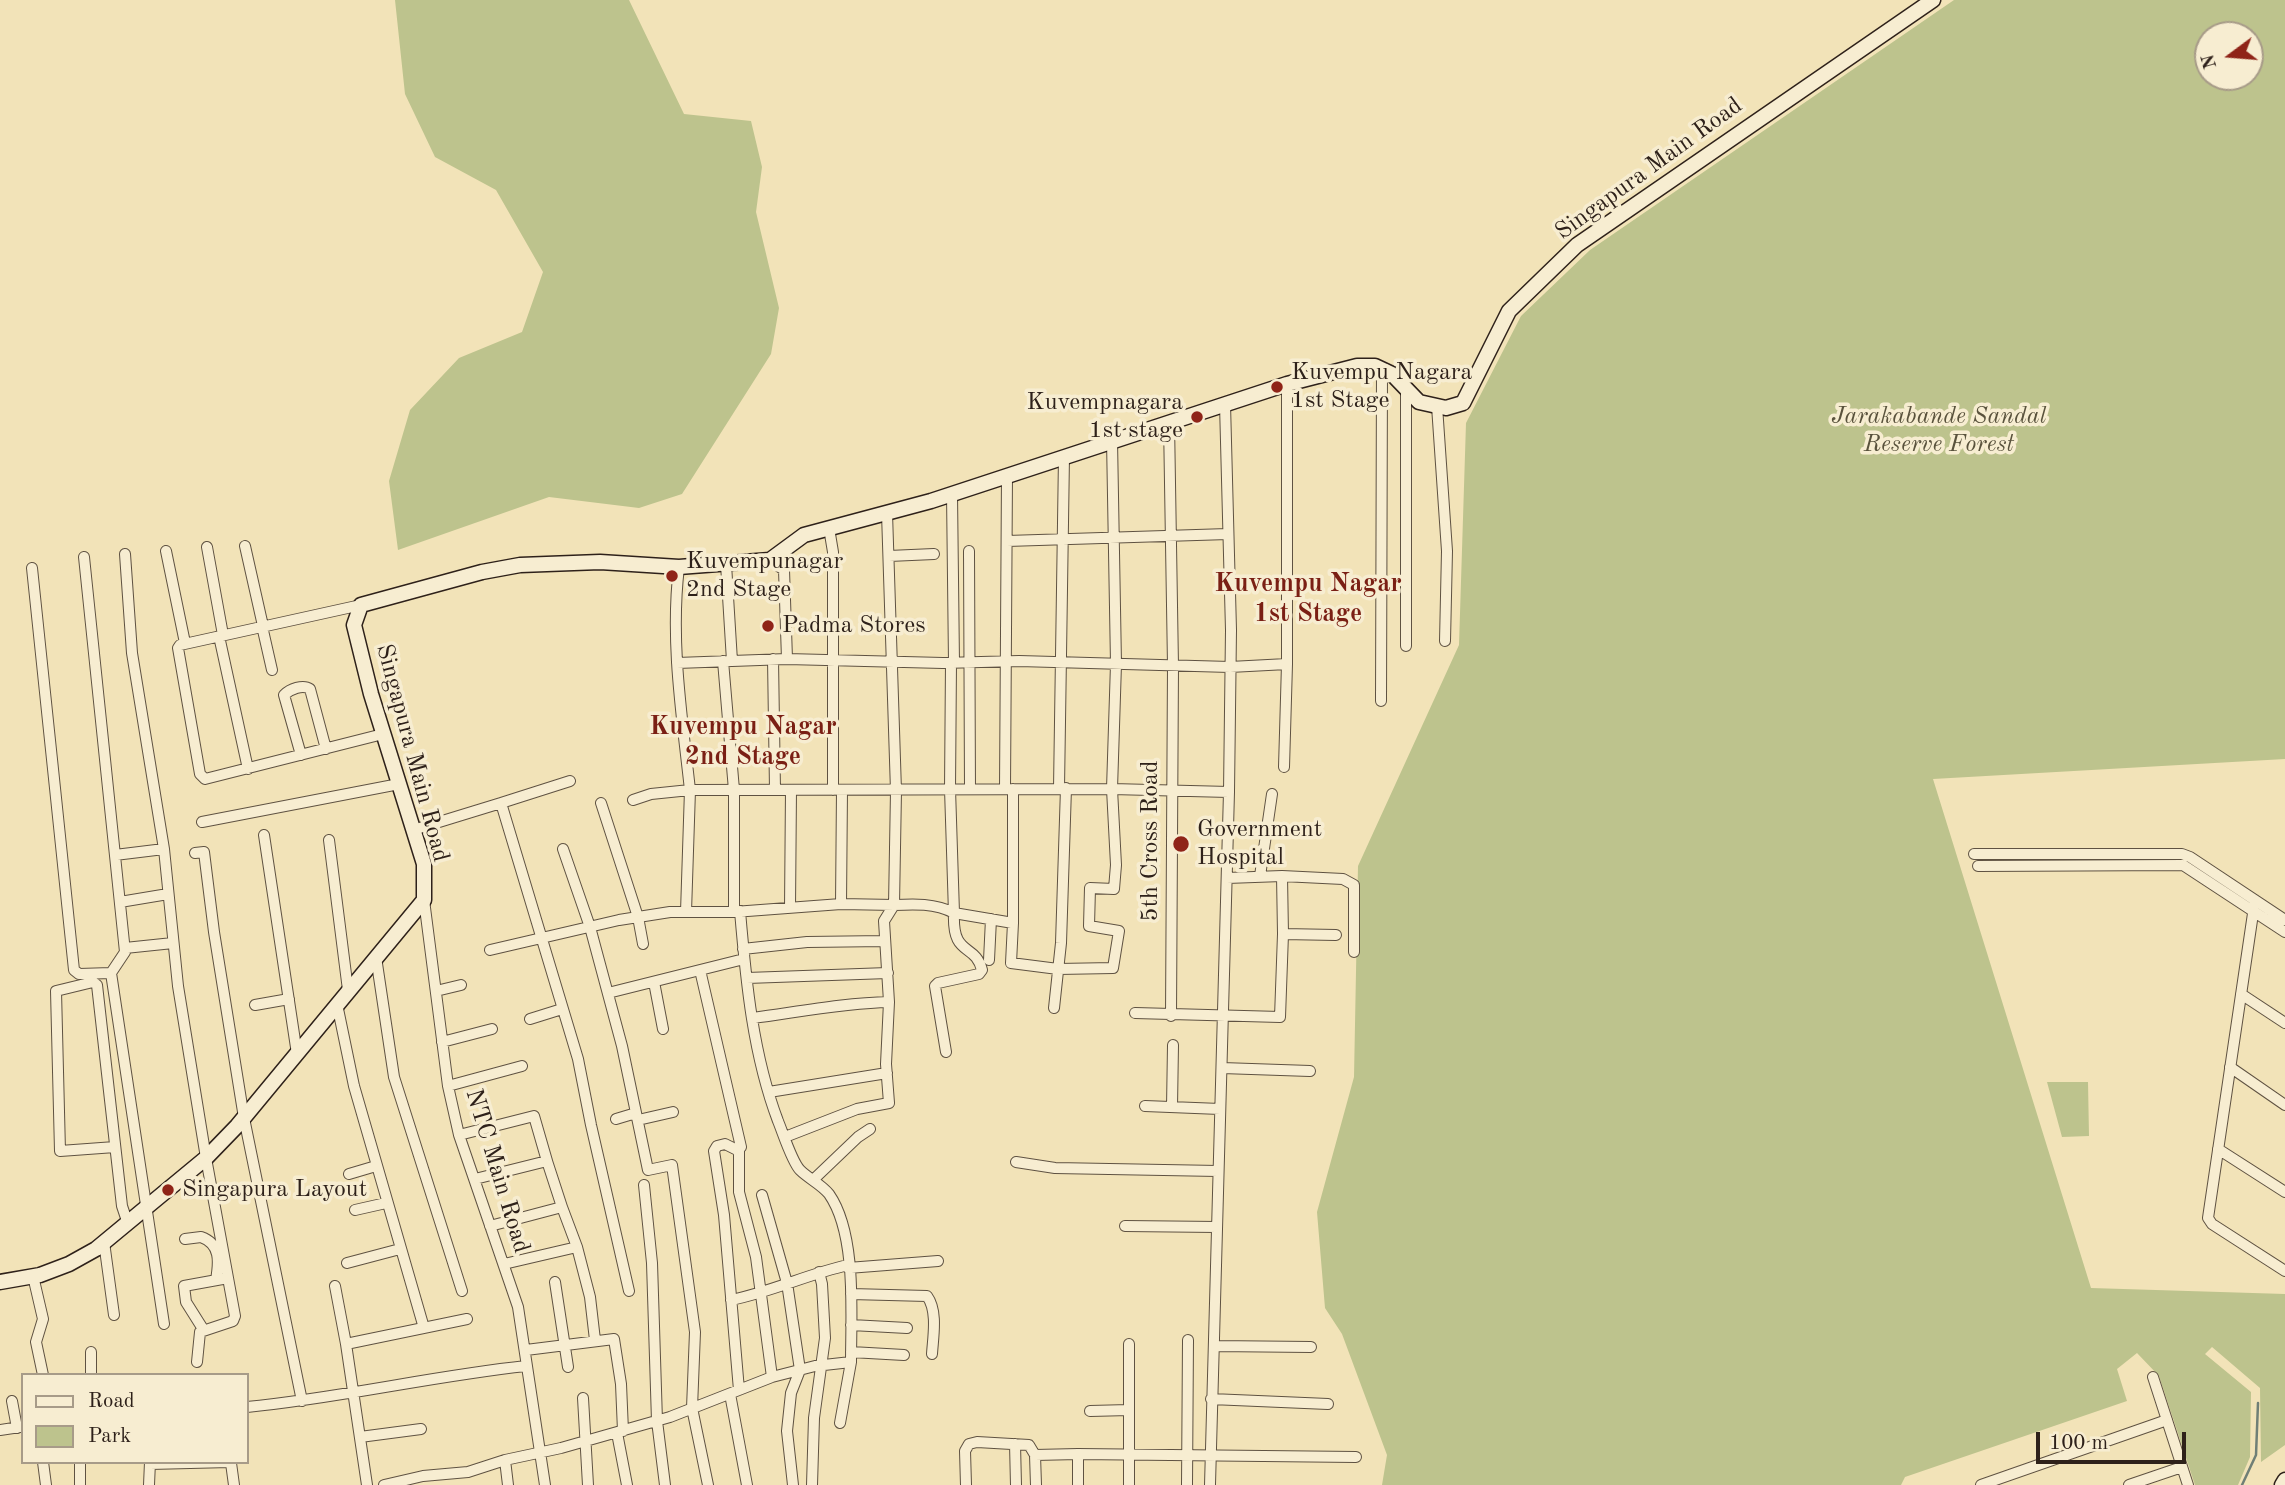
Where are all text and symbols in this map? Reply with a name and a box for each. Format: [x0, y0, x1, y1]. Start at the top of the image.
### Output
north arrow [2194, 21, 2264, 91]
text: N [2199, 52, 2221, 71]
street label: Singapura Main Road [1550, 91, 1748, 247]
place label: Kuvempu Nagara 1st Stage [1291, 359, 1472, 415]
marker: Kuvempu Nagara 1st Stage [1269, 379, 1285, 395]
place label: Kuvempnagara 1st stage [1027, 389, 1183, 445]
park label: Jarakabande Sandal Reserve Forest [1831, 403, 2047, 459]
marker: Kuvempnagara 1st stage [1189, 409, 1205, 425]
place label: Kuvempunagar 2nd Stage [686, 548, 843, 604]
marker: Kuvempunagar 2nd Stage [664, 568, 680, 584]
district label: Kuvempu Nagar 1st Stage [1214, 568, 1402, 630]
place label: Padma Stores [782, 612, 926, 640]
marker: Padma Stores [760, 618, 776, 634]
street label: Singapura Main Road [369, 641, 455, 865]
district label: Kuvempu Nagar 2nd Stage [649, 711, 837, 772]
street label: 5th Cross Road [1137, 761, 1165, 921]
place label: Government Hospital [1197, 816, 1322, 872]
marker: Government Hospital [1171, 834, 1191, 854]
street label: NTC Main Road [458, 1085, 536, 1257]
place label: Singapura Layout [182, 1176, 367, 1204]
marker: Singapura Layout [160, 1182, 176, 1198]
legend [21, 1373, 248, 1464]
text: Road [88, 1391, 135, 1412]
scale bar [2040, 1418, 2190, 1462]
text: Park [88, 1426, 131, 1447]
text: 100 m [2049, 1433, 2108, 1454]

